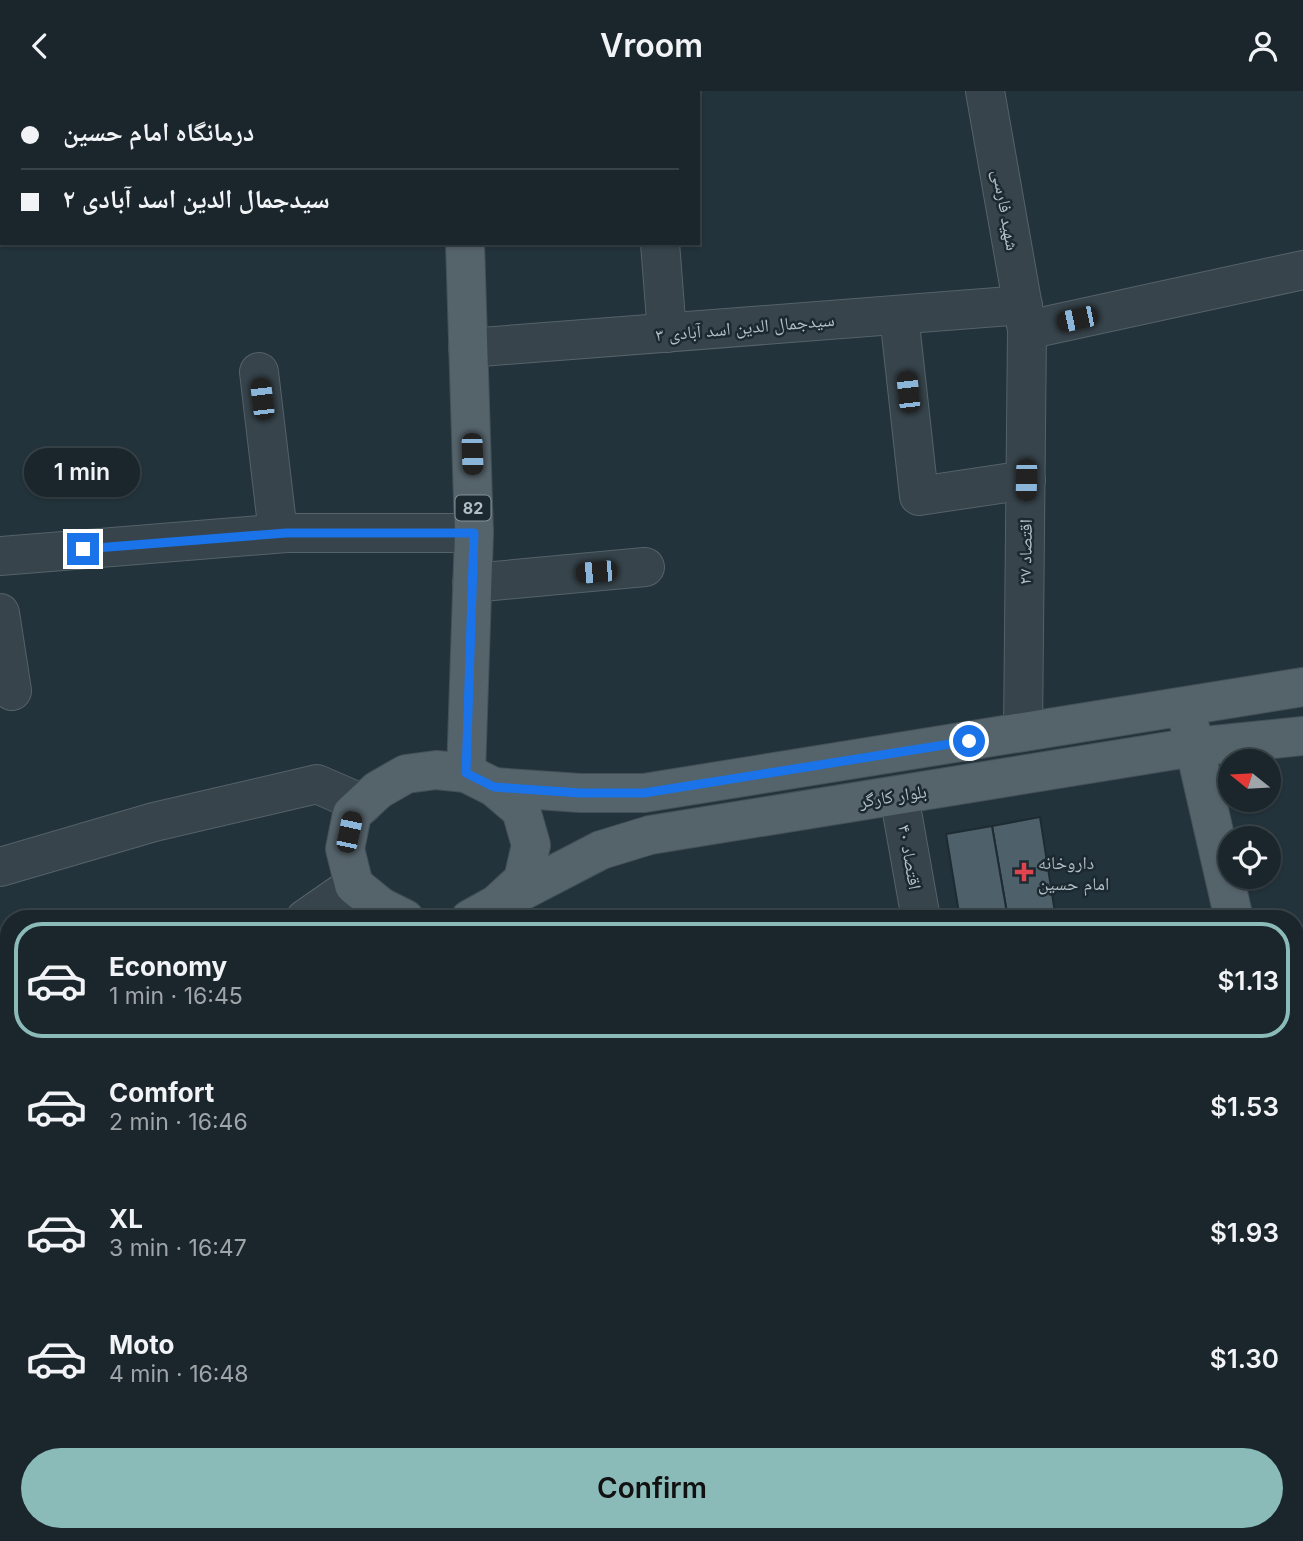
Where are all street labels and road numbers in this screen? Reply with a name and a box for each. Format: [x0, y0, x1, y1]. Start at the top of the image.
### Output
street label: شهید فارسی [988, 168, 1023, 252]
street label: سیدجمال الدین اسد آبادی ۳ [655, 309, 836, 346]
road number: 82 [456, 495, 490, 521]
street label: اقتصاد ۲۷ [1014, 519, 1036, 585]
street label: بلوار کارگر [857, 780, 928, 812]
street label: اقتصاد ۴۰ [894, 823, 926, 891]

